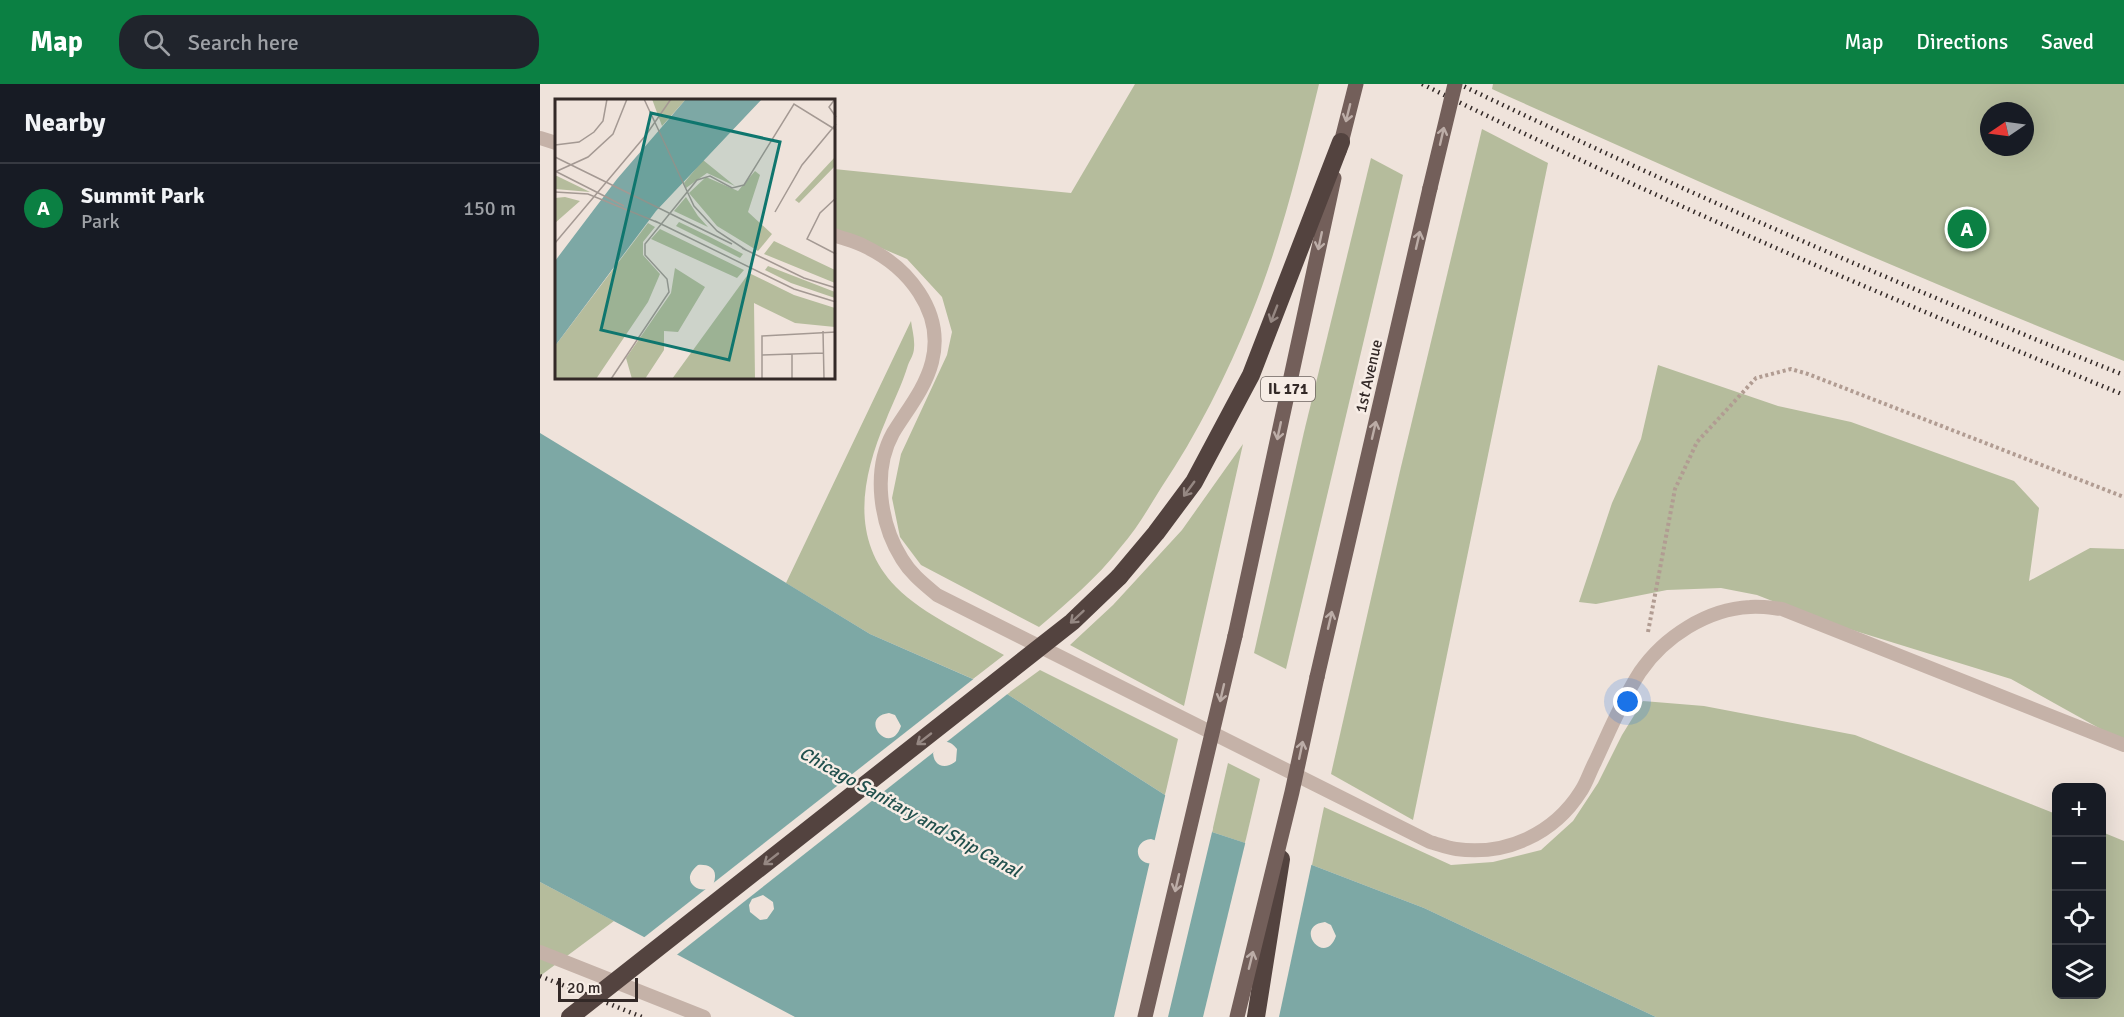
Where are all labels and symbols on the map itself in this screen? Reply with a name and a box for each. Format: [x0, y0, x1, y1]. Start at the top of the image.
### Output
inset map [555, 99, 836, 380]
north arrow [1980, 102, 2034, 156]
one-way arrow [1342, 103, 1354, 122]
one-way arrow [1437, 127, 1449, 146]
pin: A [1948, 206, 1986, 252]
one-way arrow [1314, 230, 1325, 250]
one-way arrow [1413, 231, 1424, 250]
one-way arrow [1268, 305, 1279, 323]
street label: 1st Avenue [1351, 338, 1387, 415]
road number: IL 171 [1261, 377, 1315, 401]
one-way arrow [1273, 421, 1284, 441]
one-way arrow [1369, 421, 1381, 440]
one-way arrow [1182, 480, 1195, 496]
one-way arrow [1069, 610, 1084, 624]
one-way arrow [1325, 611, 1337, 630]
one-way arrow [1215, 683, 1227, 702]
your location [1613, 687, 1642, 716]
one-way arrow [916, 732, 932, 745]
one-way arrow [1296, 741, 1307, 760]
water label: Chicago Sanitary and Ship Canal [796, 742, 1026, 883]
one-way arrow [763, 853, 779, 866]
one-way arrow [1170, 873, 1182, 892]
one-way arrow [1246, 951, 1258, 970]
scale bar [558, 975, 638, 1002]

